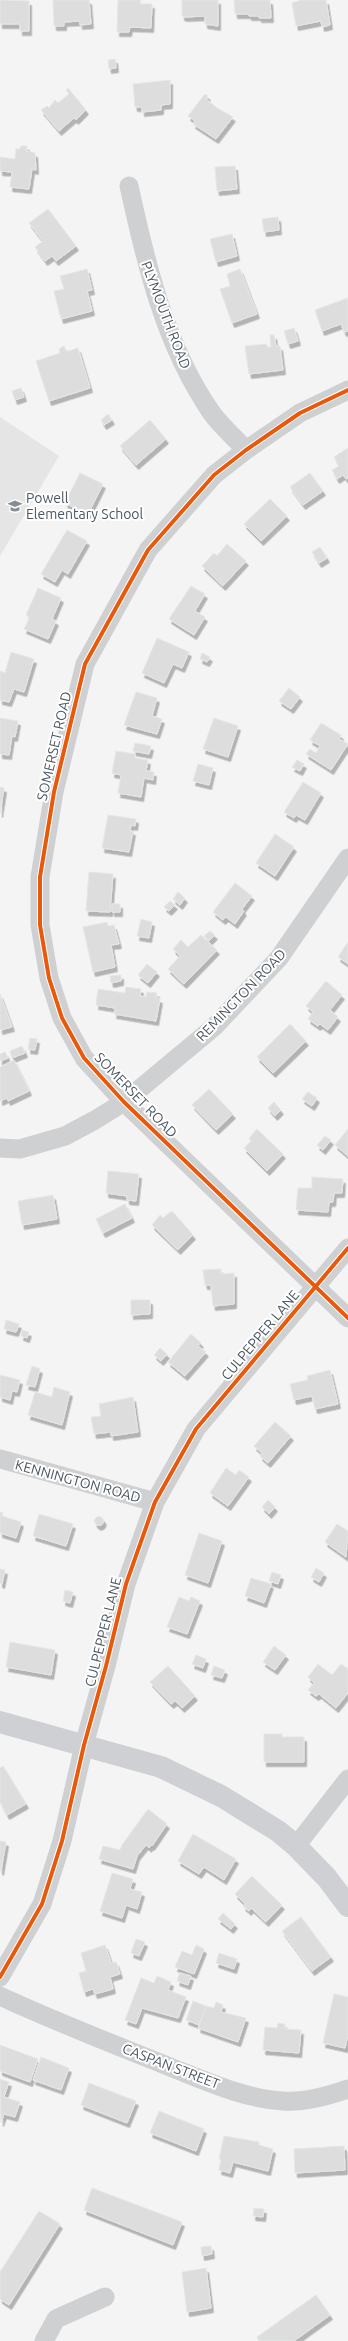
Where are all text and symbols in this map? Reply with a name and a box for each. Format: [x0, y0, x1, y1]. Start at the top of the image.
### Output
street label: PLYMOUTH ROAD [138, 259, 194, 371]
place label: Powell Elementary School [26, 490, 144, 522]
school or university icon: Powell Elementary School [7, 498, 23, 514]
street label: SOMERSET ROAD [34, 690, 74, 802]
street label: REMINGTON ROAD [193, 946, 289, 1044]
street label: SOMERSET ROAD [91, 1049, 181, 1141]
street label: CULPEPPER LANE [218, 1287, 302, 1383]
street label: KENNINGTON ROAD [14, 1457, 143, 1505]
street label: CULPEPPER LANE [82, 1575, 124, 1689]
street label: CASPAN STREET [120, 2040, 222, 2092]

